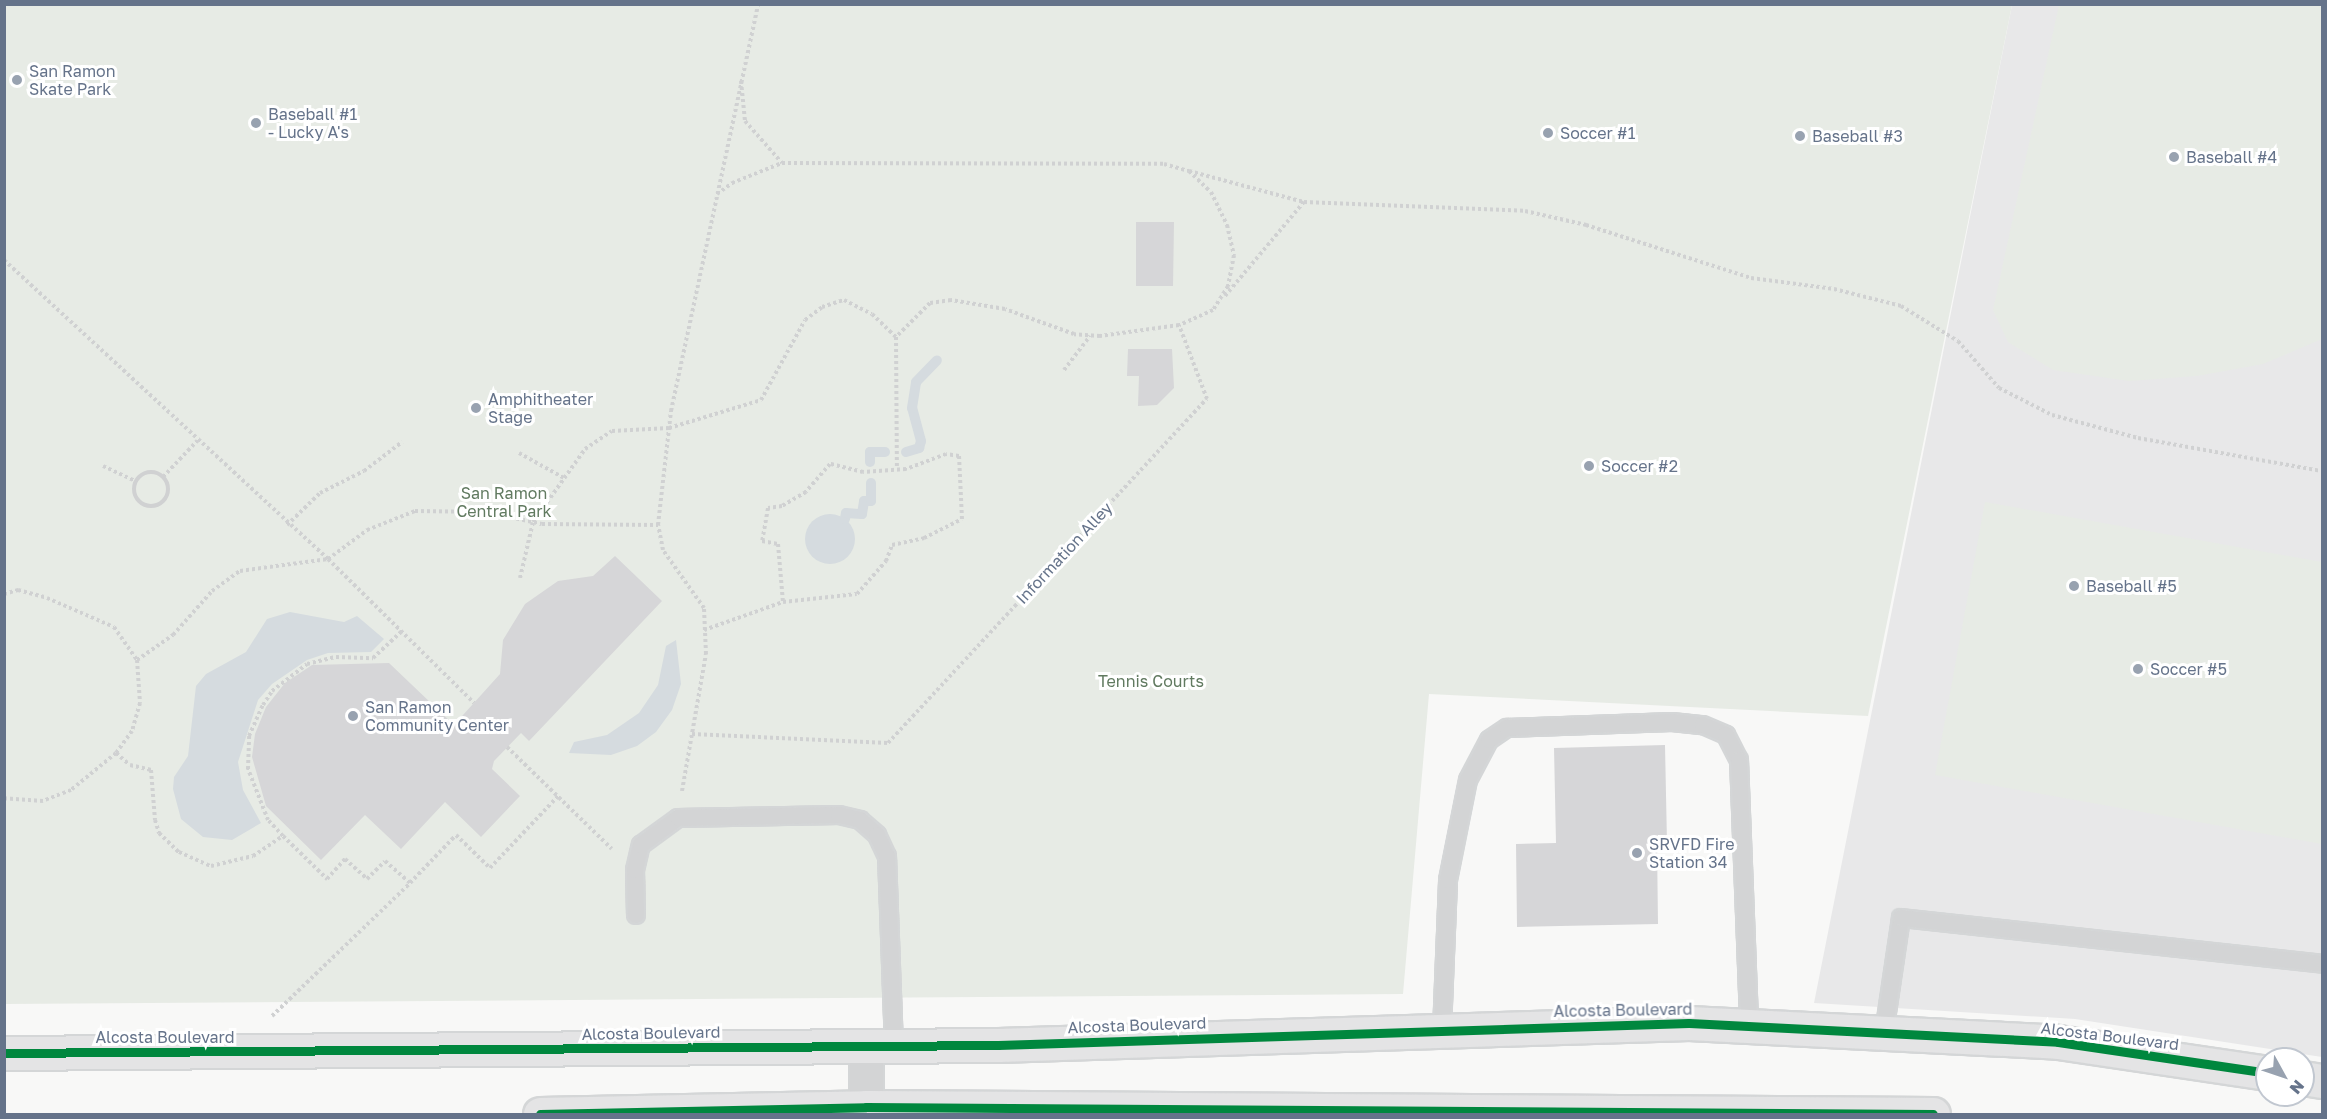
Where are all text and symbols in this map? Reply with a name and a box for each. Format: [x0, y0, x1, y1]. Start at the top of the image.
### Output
place label: San Ramon Skate Park [29, 61, 115, 99]
marker: San Ramon Skate Park [10, 73, 24, 87]
place label: Baseball #1 - Lucky A's [268, 104, 357, 142]
marker: Baseball #1 - Lucky A's [249, 116, 263, 130]
place label: Soccer #1 [1560, 123, 1635, 143]
marker: Soccer #1 [1541, 126, 1555, 140]
place label: Baseball #3 [1812, 126, 1903, 146]
marker: Baseball #3 [1793, 129, 1807, 143]
place label: Baseball #4 [2186, 147, 2277, 167]
marker: Baseball #4 [2167, 150, 2181, 164]
place label: Amphitheater Stage [488, 389, 593, 427]
marker: Amphitheater Stage [469, 401, 483, 415]
place label: Soccer #2 [1601, 456, 1678, 476]
marker: Soccer #2 [1582, 459, 1596, 473]
park label: San Ramon Central Park [456, 483, 552, 521]
street label: Information Alley [1012, 498, 1116, 608]
place label: Baseball #5 [2086, 576, 2177, 596]
marker: Baseball #5 [2067, 579, 2081, 593]
place label: Soccer #5 [2150, 659, 2227, 679]
marker: Soccer #5 [2131, 662, 2145, 676]
park label: Tennis Courts [1098, 671, 1204, 691]
place label: San Ramon Community Center [365, 697, 509, 735]
marker: San Ramon Community Center [346, 709, 360, 723]
place label: SRVFD Fire Station 34 [1649, 834, 1734, 872]
marker: SRVFD Fire Station 34 [1630, 846, 1644, 860]
street label: Alcosta Boulevard [1553, 999, 1693, 1021]
street label: Alcosta Boulevard [1067, 1013, 1207, 1037]
street label: Alcosta Boulevard [2040, 1018, 2180, 1054]
street label: Alcosta Boulevard [581, 1022, 721, 1044]
street label: Alcosta Boulevard [96, 1027, 234, 1047]
north arrow [2255, 1047, 2315, 1107]
text: N [2286, 1076, 2309, 1098]

